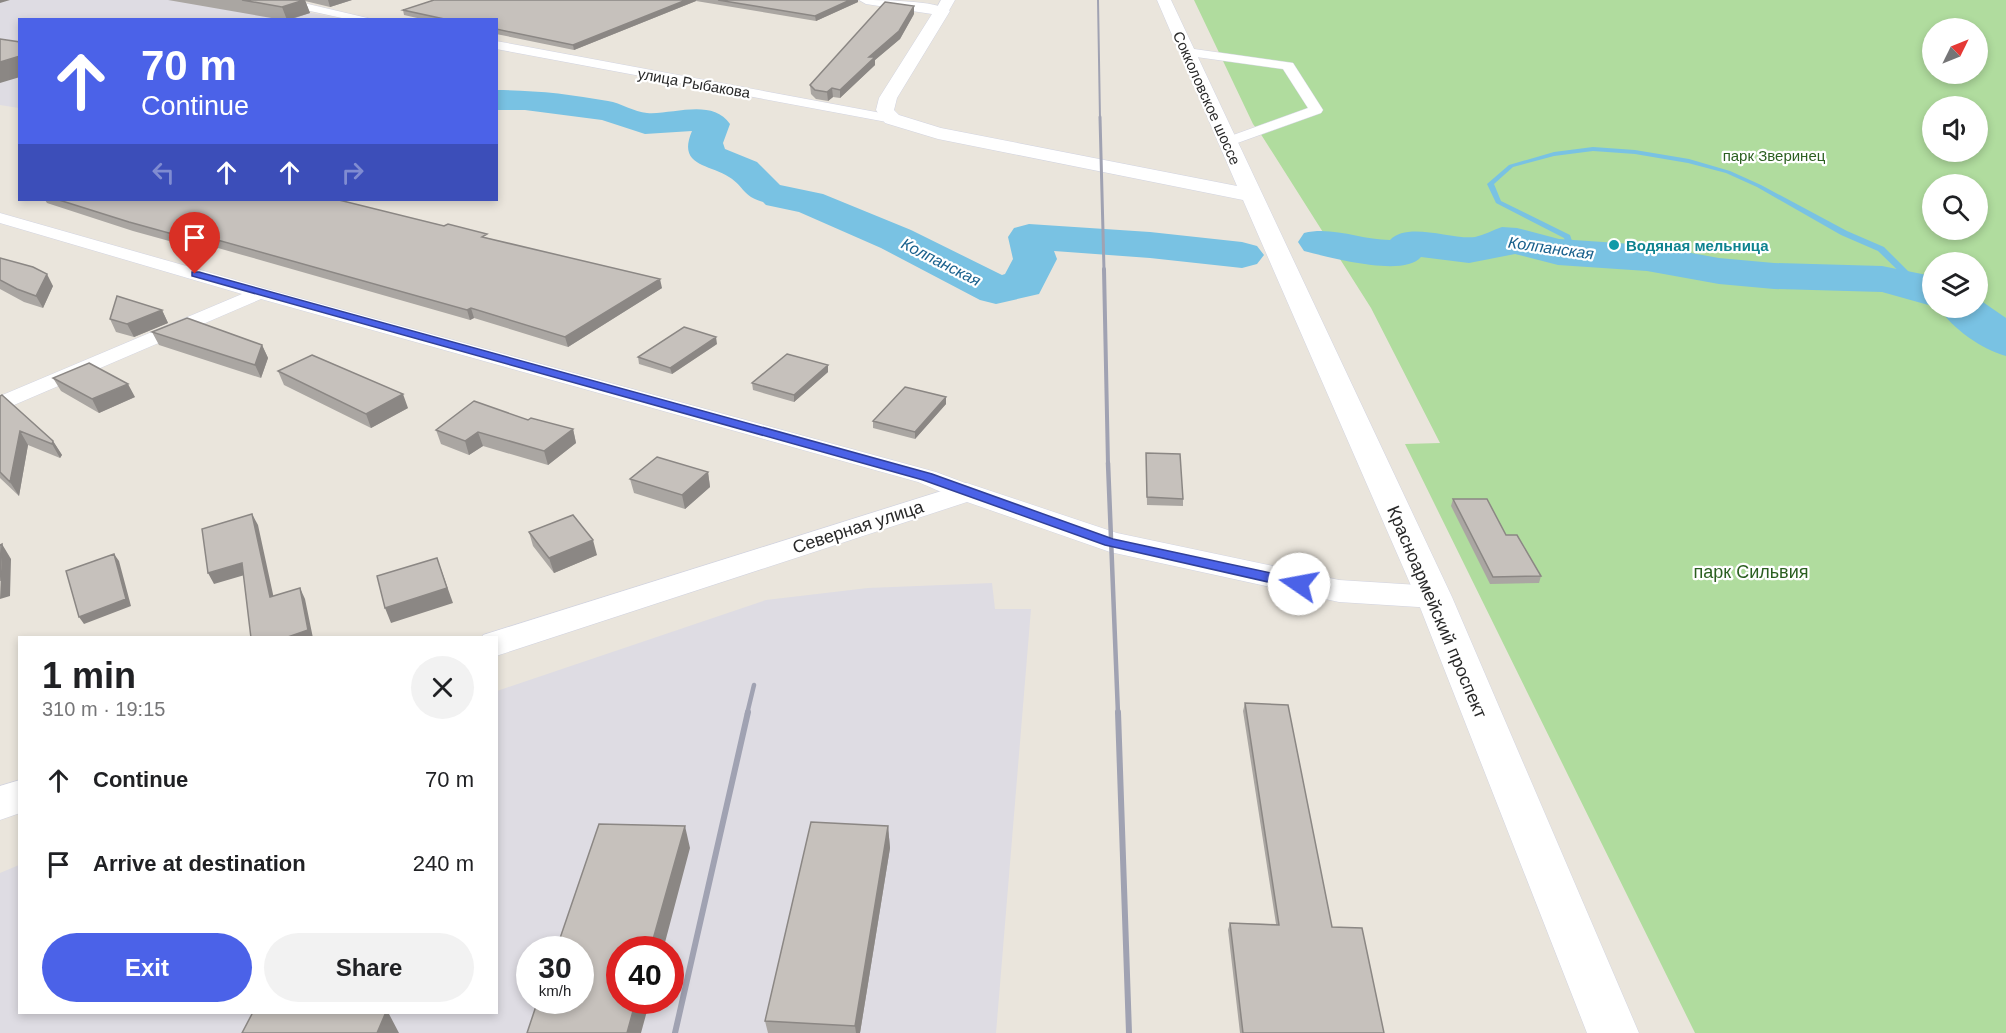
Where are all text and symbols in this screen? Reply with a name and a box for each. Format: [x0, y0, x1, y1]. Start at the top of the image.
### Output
north arrow [1922, 18, 1988, 84]
map controls [1922, 18, 1988, 318]
street label: Сокколовское шоссе [1170, 29, 1244, 167]
icon: ahead [42, 42, 120, 120]
text: 70 m [141, 42, 237, 89]
street label: улица Рыбакова [636, 65, 752, 101]
text: Continue [141, 91, 249, 121]
button: sound [1922, 96, 1988, 162]
park label: парк Зверинец [1723, 147, 1826, 164]
icon: left [147, 156, 180, 189]
icon: ahead [210, 156, 243, 189]
icon: ahead [273, 156, 306, 189]
icon: right [336, 156, 369, 189]
button: search [1922, 174, 1988, 240]
pin [169, 212, 220, 274]
icon: arrive [178, 221, 211, 254]
water label: Колпанская [1507, 234, 1595, 262]
water label: Колпанская [899, 235, 984, 289]
place label: Водяная мельница [1626, 237, 1769, 254]
marker: Водяная мельница [1607, 238, 1621, 252]
button: layers [1922, 252, 1988, 318]
street label: Северная улица [790, 496, 927, 558]
street label: Красноармейский проспект [1383, 503, 1491, 721]
position arrow [1267, 552, 1331, 616]
park label: парк Сильвия [1694, 562, 1808, 582]
text: 1 min [42, 655, 136, 696]
button: close [411, 656, 474, 719]
text: 310 m · 19:15 [42, 698, 165, 720]
icon: ahead [42, 764, 75, 797]
text: Continue [93, 767, 188, 792]
text: 70 m [425, 767, 474, 792]
icon: arrive [42, 848, 75, 881]
text: Arrive at destination [93, 851, 306, 876]
text: 240 m [413, 851, 474, 876]
button: Exit [42, 933, 252, 1002]
button: Share [264, 933, 474, 1002]
speed limit sign: 40 [606, 936, 684, 1014]
text: 30 [538, 951, 572, 984]
text: km/h [539, 982, 571, 999]

